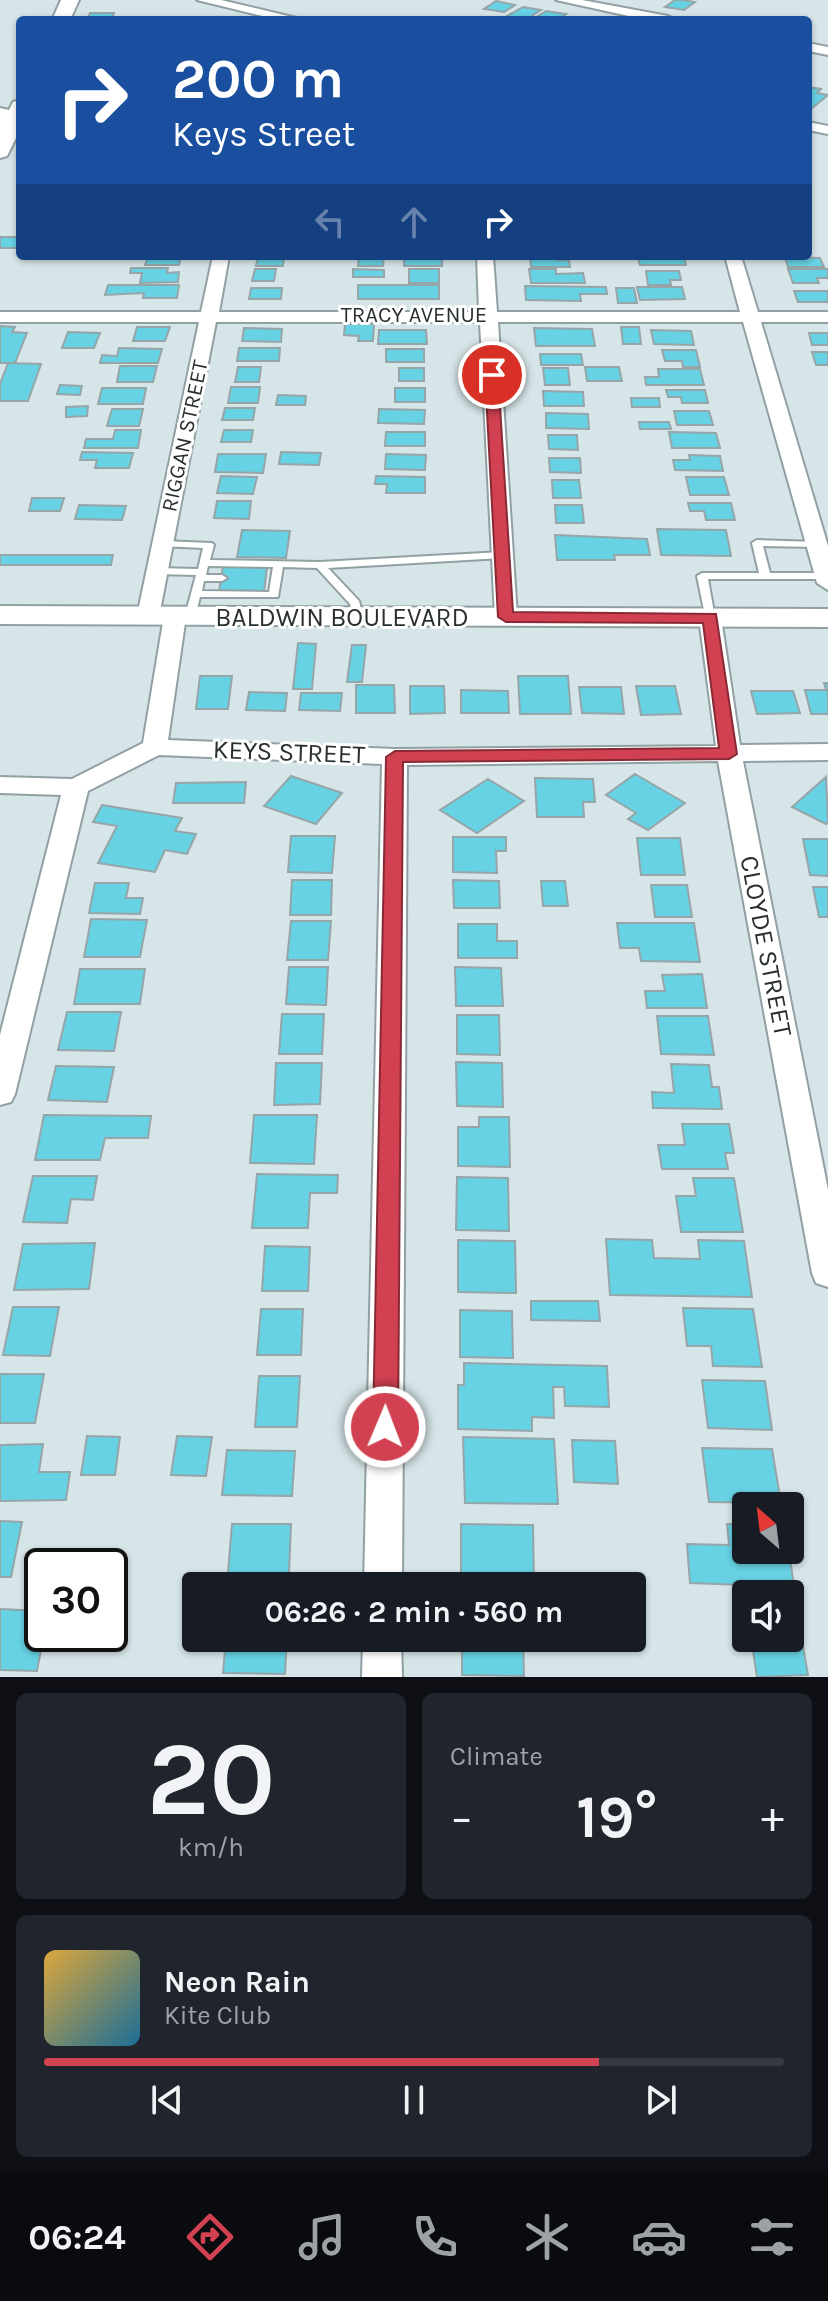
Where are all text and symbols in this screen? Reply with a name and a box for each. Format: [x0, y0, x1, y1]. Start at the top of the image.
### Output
text: 200 m [172, 46, 344, 111]
icon: right [40, 48, 144, 152]
text: Keys Street [172, 113, 355, 155]
icon: left [308, 200, 352, 244]
icon: ahead [392, 200, 436, 244]
icon: right [476, 200, 520, 244]
street label: TRACY AVENUE [341, 302, 487, 328]
pin [458, 341, 526, 409]
icon: arrive [470, 353, 514, 397]
street label: RIGGAN STREET [156, 358, 214, 514]
street label: BALDWIN BOULEVARD [215, 602, 469, 633]
street label: KEYS STREET [212, 734, 366, 770]
street label: CLOYDE STREET [733, 853, 799, 1039]
position arrow [343, 1385, 427, 1469]
north arrow [732, 1492, 804, 1564]
map controls [732, 1492, 804, 1652]
speed limit sign: 30 [24, 1548, 128, 1652]
button: sound [732, 1580, 804, 1652]
text: 06:26 · 2 min · 560 m [265, 1594, 563, 1630]
text: 20 [147, 1719, 275, 1840]
text: Climate [450, 1741, 543, 1772]
text: 19° [576, 1782, 658, 1852]
text: − [450, 1792, 473, 1843]
text: + [761, 1792, 784, 1843]
text: km/h [178, 1832, 244, 1863]
text: Neon Rain [164, 1964, 310, 2000]
text: Kite Club [164, 2000, 271, 2031]
icon: previous [145, 2078, 189, 2122]
icon: pause [392, 2078, 436, 2122]
icon: next [639, 2078, 683, 2122]
icon: directions [182, 2209, 238, 2265]
icon: music [294, 2209, 350, 2265]
icon: phone [407, 2209, 463, 2265]
icon: climate [519, 2209, 575, 2265]
icon: car [631, 2209, 687, 2265]
icon: filters [744, 2209, 800, 2265]
text: 06:24 [28, 2216, 126, 2258]

